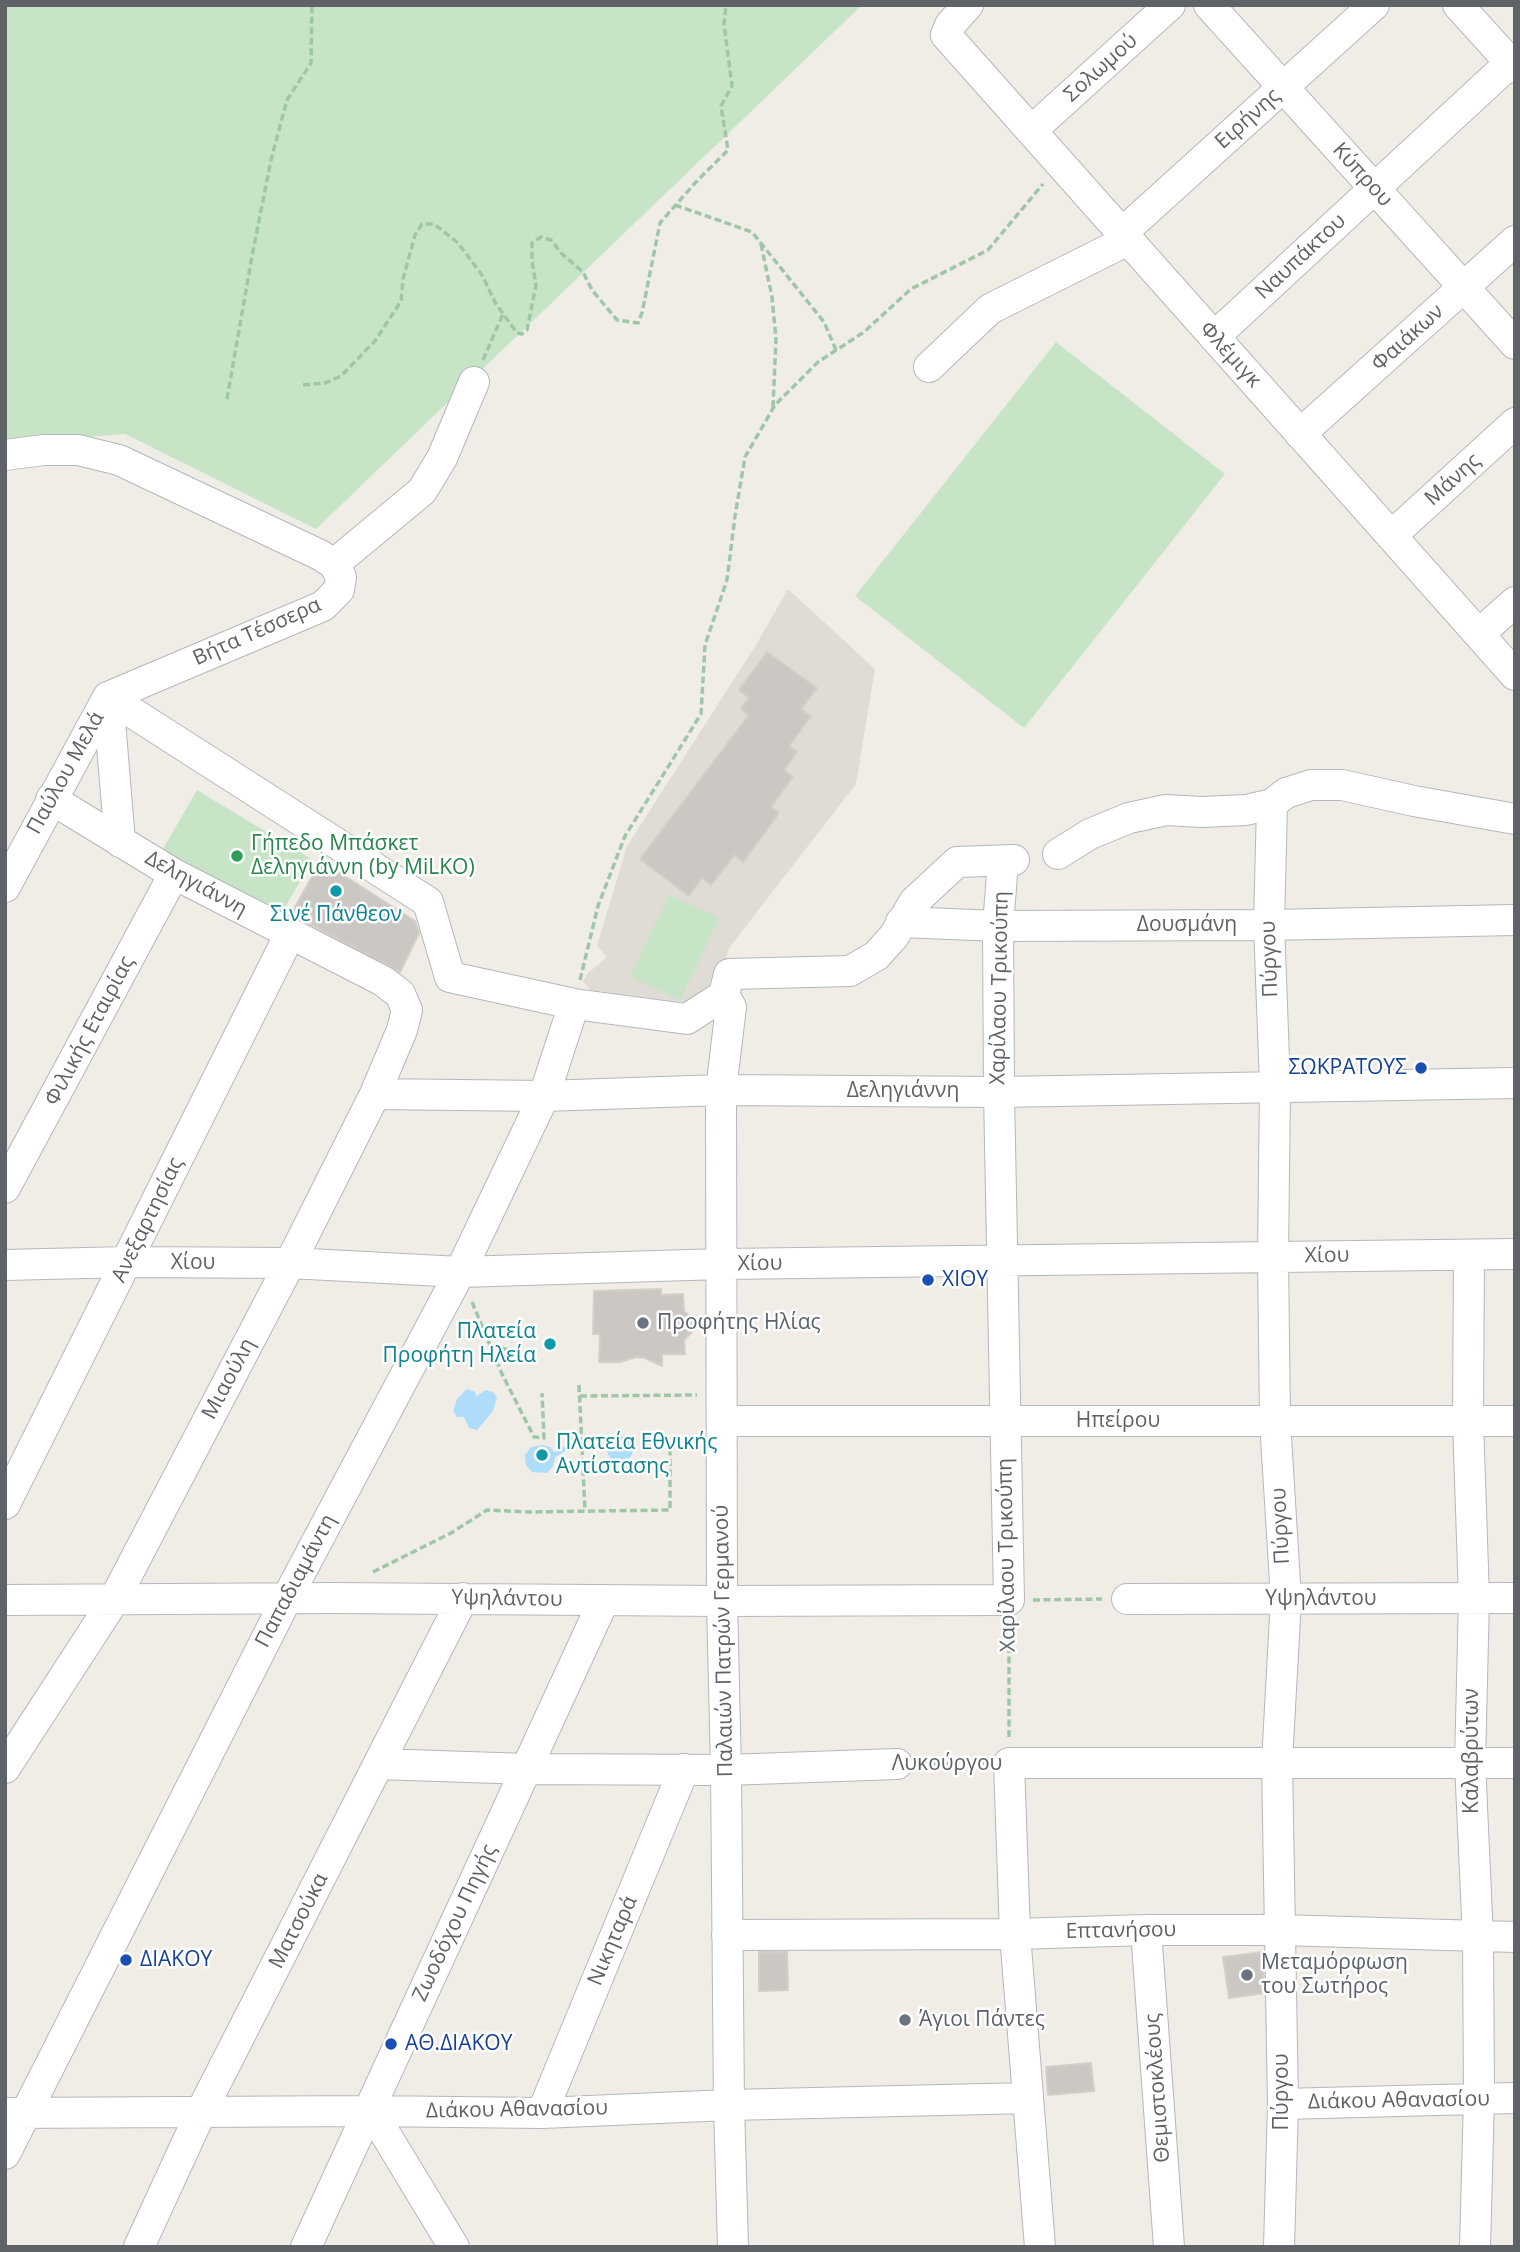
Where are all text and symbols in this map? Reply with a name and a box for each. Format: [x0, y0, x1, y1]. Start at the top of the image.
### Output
street label: Σολωμού [1059, 28, 1143, 108]
street label: Ειρήνης [1210, 83, 1286, 155]
street label: Κύπρου [1327, 138, 1397, 212]
street label: Ναυπάκτου [1251, 209, 1351, 305]
street label: Φαιάκων [1367, 299, 1449, 377]
street label: Φλέμιγκ [1194, 317, 1266, 393]
street label: Μάνης [1420, 449, 1486, 511]
street label: Βήτα Τέσσερα [189, 593, 325, 671]
street label: Παύλου Μελά [22, 707, 110, 839]
place label: Γήπεδο Μπάσκετ Δεληγιάννη (by MiLKO) [251, 831, 475, 881]
street label: Δεληγιάννη [141, 846, 251, 922]
marker: Γήπεδο Μπάσκετ Δεληγιάννη (by MiLKO) [229, 848, 245, 864]
marker: Σινέ Πάνθεον [328, 883, 344, 899]
street label: Χαρίλαου Τρικούπη [986, 891, 1014, 1085]
place label: Σινέ Πάνθεον [270, 902, 402, 928]
street label: Δουσμάνη [1137, 912, 1237, 938]
street label: Πύργου [1256, 920, 1284, 998]
street label: Φιλικής Εταιρίας [40, 952, 140, 1110]
place label: ΣΩΚΡΑΤΟΥΣ [1288, 1055, 1407, 1081]
marker: ΣΩΚΡΑΤΟΥΣ [1413, 1060, 1429, 1076]
street label: Δεληγιάννη [847, 1078, 959, 1104]
street label: Ανεξαρτησίας [107, 1153, 189, 1287]
street label: Χίου [1304, 1243, 1350, 1269]
street label: Χίου [171, 1250, 215, 1276]
street label: Χίου [737, 1251, 783, 1277]
place label: ΧΙΟΥ [942, 1267, 988, 1293]
marker: ΧΙΟΥ [920, 1272, 936, 1288]
place label: Προφήτης Ηλίας [657, 1310, 821, 1336]
marker: Προφήτης Ηλίας [635, 1315, 651, 1331]
place label: Πλατεία Προφήτη Ηλεία [383, 1319, 536, 1369]
street label: Μιαούλη [197, 1334, 261, 1424]
marker: Πλατεία Προφήτη Ηλεία [542, 1336, 558, 1352]
street label: Ηπείρου [1076, 1408, 1160, 1434]
place label: Πλατεία Εθνικής Αντίστασης [556, 1430, 717, 1480]
marker: Πλατεία Εθνικής Αντίστασης [534, 1447, 550, 1463]
street label: Χαρίλαου Τρικούπη [993, 1458, 1021, 1652]
street label: Πύργου [1266, 1487, 1296, 1565]
street label: Παλαιών Πατρών Γερμανού [709, 1505, 739, 1777]
street label: Παπαδιαμάντη [250, 1510, 342, 1652]
street label: Υψηλάντου [451, 1585, 563, 1613]
street label: Υψηλάντου [1265, 1586, 1377, 1612]
street label: Καλαβρύτων [1459, 1688, 1485, 1814]
street label: Λυκούργου [892, 1751, 1002, 1777]
street label: Ζωοδόχου Πηγής [408, 1840, 502, 2006]
street label: Ματσούκα [264, 1869, 334, 1973]
street label: Νικηταρά [583, 1892, 643, 1990]
street label: Επτανήσου [1065, 1917, 1177, 1945]
place label: ΔΙΑΚΟΥ [140, 1947, 212, 1973]
place label: Μεταμόρφωση του Σωτήρος [1261, 1950, 1408, 2000]
marker: ΔΙΑΚΟΥ [118, 1952, 134, 1968]
marker: Μεταμόρφωση του Σωτήρος [1239, 1967, 1255, 1983]
place label: Άγιοι Πάντες [919, 2007, 1045, 2033]
marker: Άγιοι Πάντες [897, 2012, 913, 2028]
street label: Θεμιστοκλέους [1140, 2012, 1176, 2164]
place label: ΑΘ.ΔΙΑΚΟΥ [405, 2031, 512, 2057]
marker: ΑΘ.ΔΙΑΚΟΥ [383, 2036, 399, 2052]
street label: Πύργου [1269, 2054, 1295, 2130]
street label: Διάκου Αθανασίου [1308, 2087, 1490, 2115]
street label: Διάκου Αθανασίου [426, 2096, 608, 2124]

